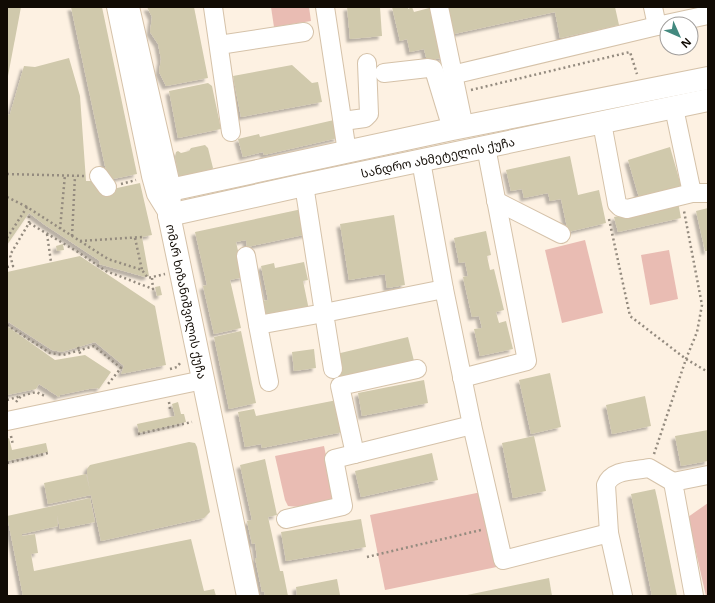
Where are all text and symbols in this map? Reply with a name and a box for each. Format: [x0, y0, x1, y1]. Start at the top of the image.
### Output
north arrow [659, 16, 699, 56]
text: N [678, 35, 695, 52]
street label: სანდრო ახმეტელის ქუჩა [359, 132, 516, 181]
street label: ომარ ხიზანიშვილის ქუჩა [163, 222, 211, 380]

